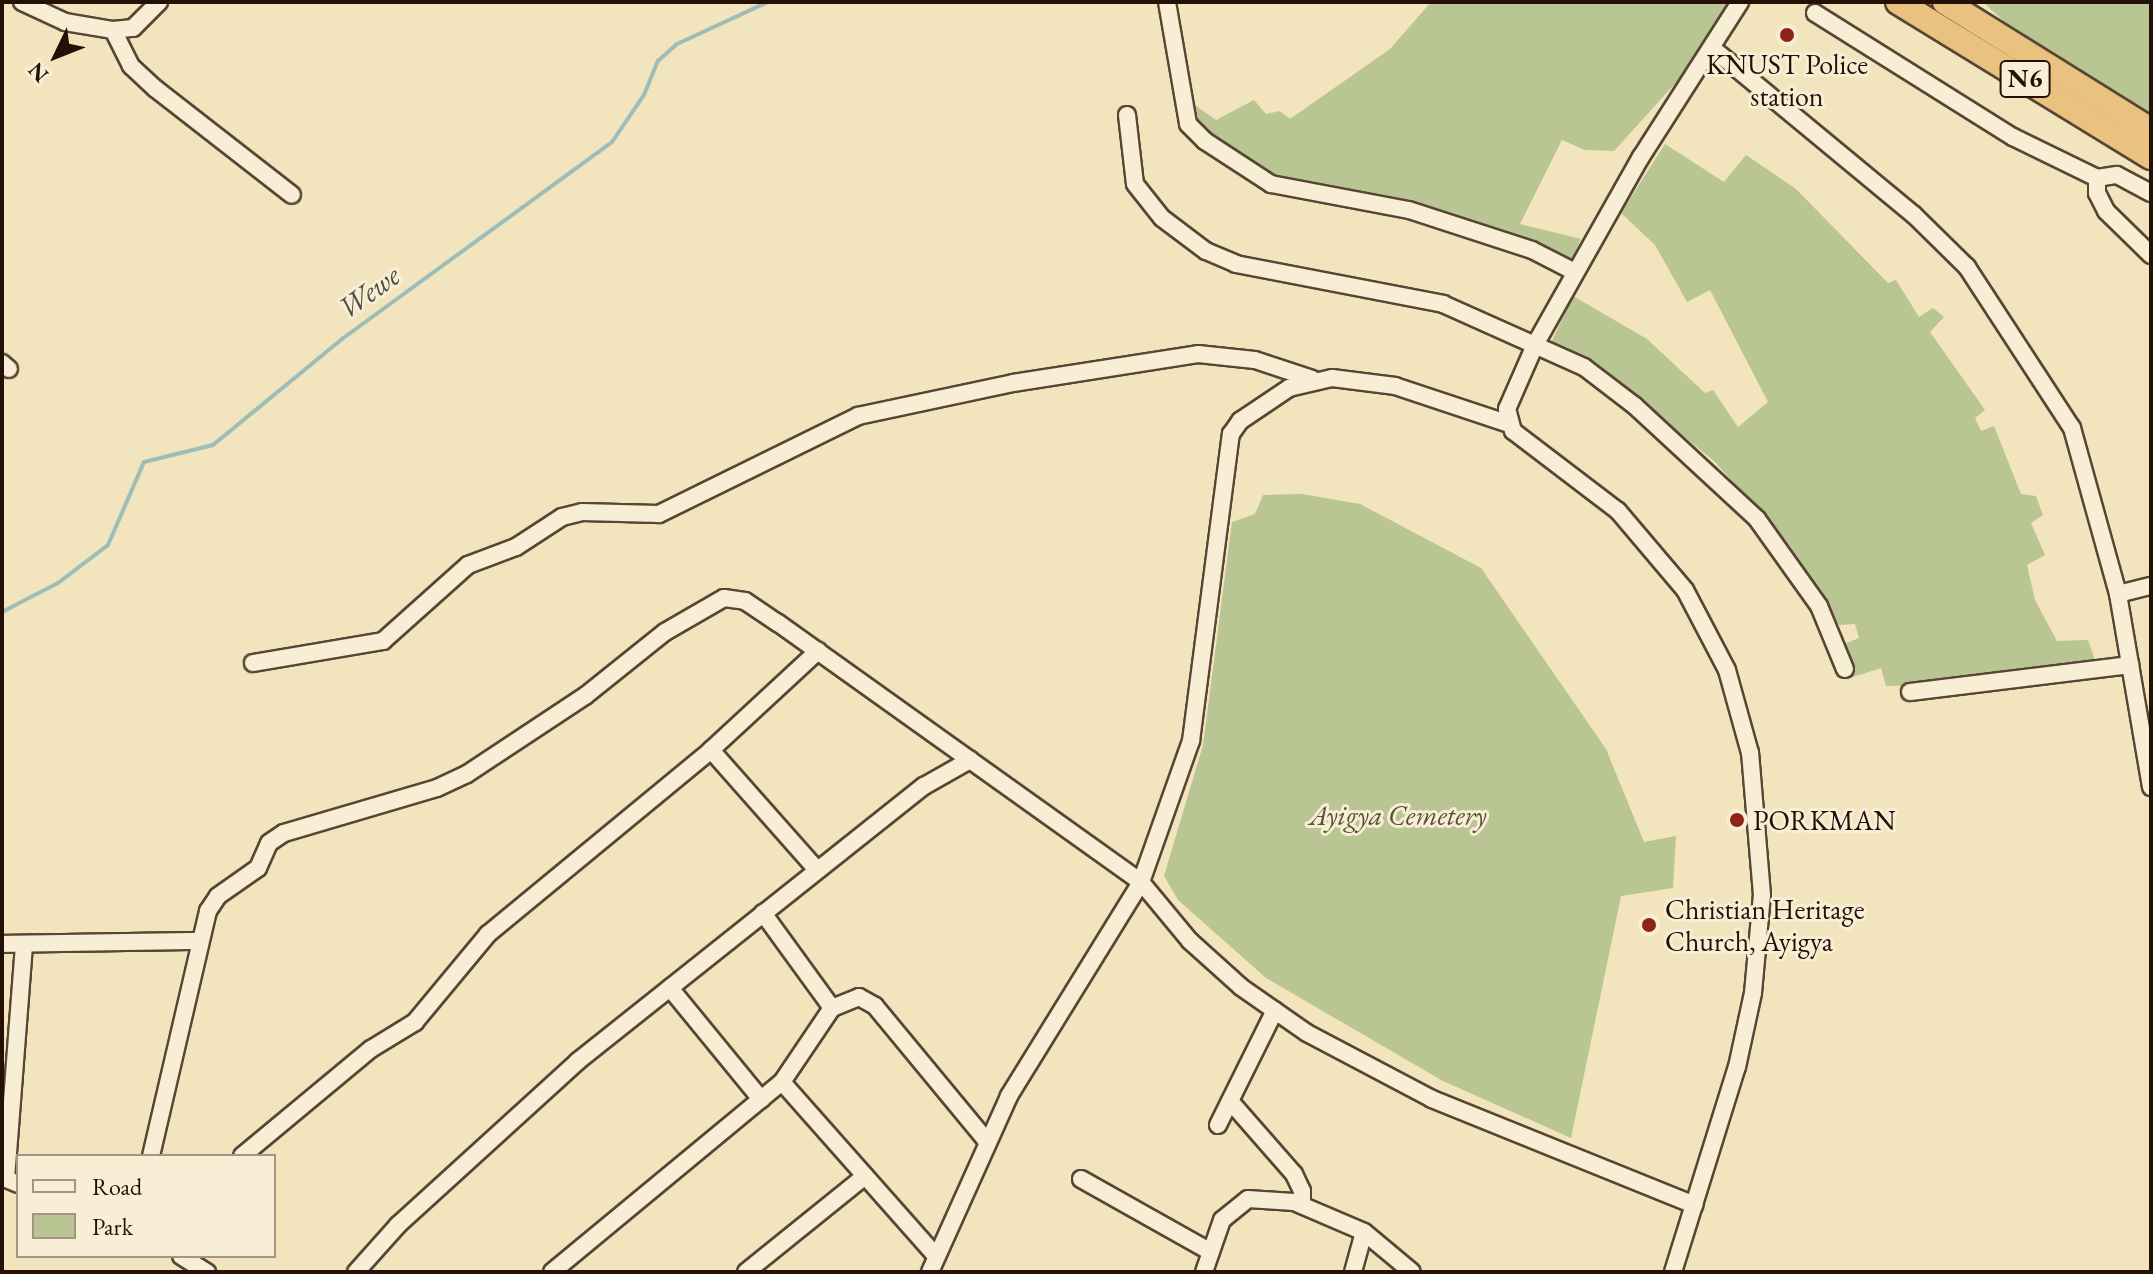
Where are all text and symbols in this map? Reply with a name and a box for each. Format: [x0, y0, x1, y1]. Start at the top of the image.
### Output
north arrow [16, 16, 96, 96]
marker: KNUST Police station [1778, 26, 1796, 44]
place label: KNUST Police station [1706, 47, 1868, 113]
text: N [21, 56, 55, 89]
road number: N6 [1999, 57, 2051, 101]
water label: Wewe [331, 257, 407, 327]
park label: Ayigya Cemetery [1309, 798, 1487, 832]
place label: PORKMAN [1753, 803, 1896, 837]
marker: PORKMAN [1728, 811, 1746, 829]
place label: Christian Heritage Church, Ayigya [1665, 892, 1865, 958]
marker: Christian Heritage Church, Ayigya [1640, 916, 1658, 934]
legend [16, 1154, 276, 1258]
text: Road [92, 1171, 142, 1202]
text: Park [92, 1211, 133, 1242]

